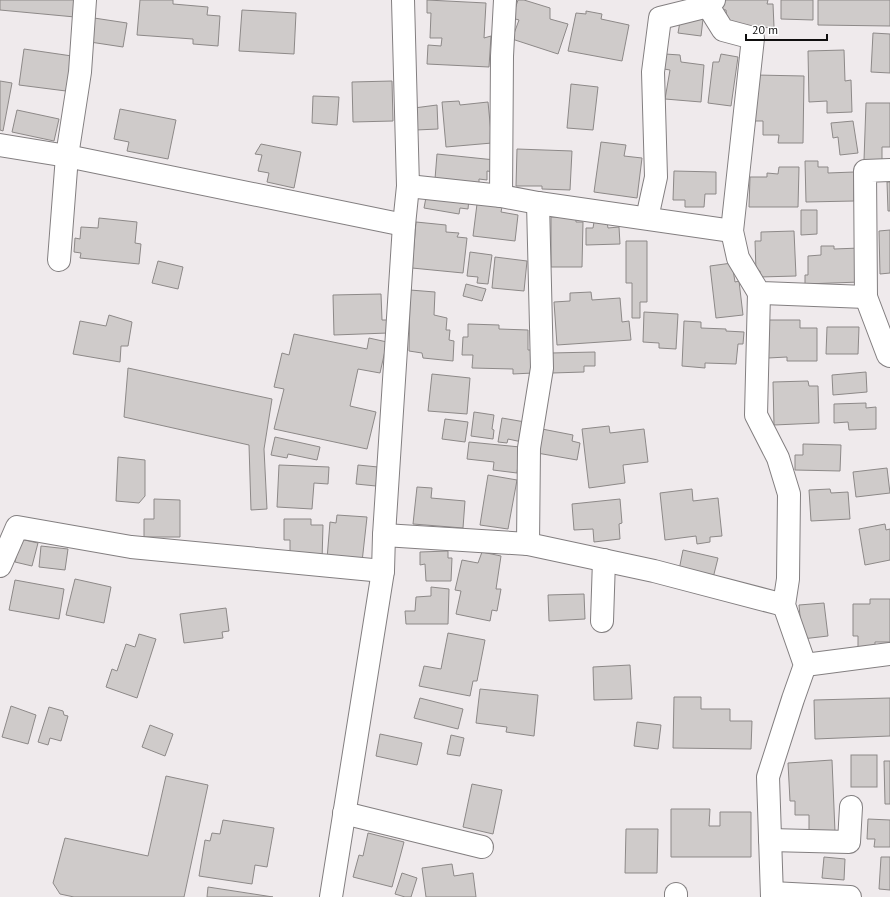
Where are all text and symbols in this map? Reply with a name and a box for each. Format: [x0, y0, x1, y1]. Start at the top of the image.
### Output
scale bar [746, 16, 827, 42]
text: 20 m [752, 22, 778, 37]

